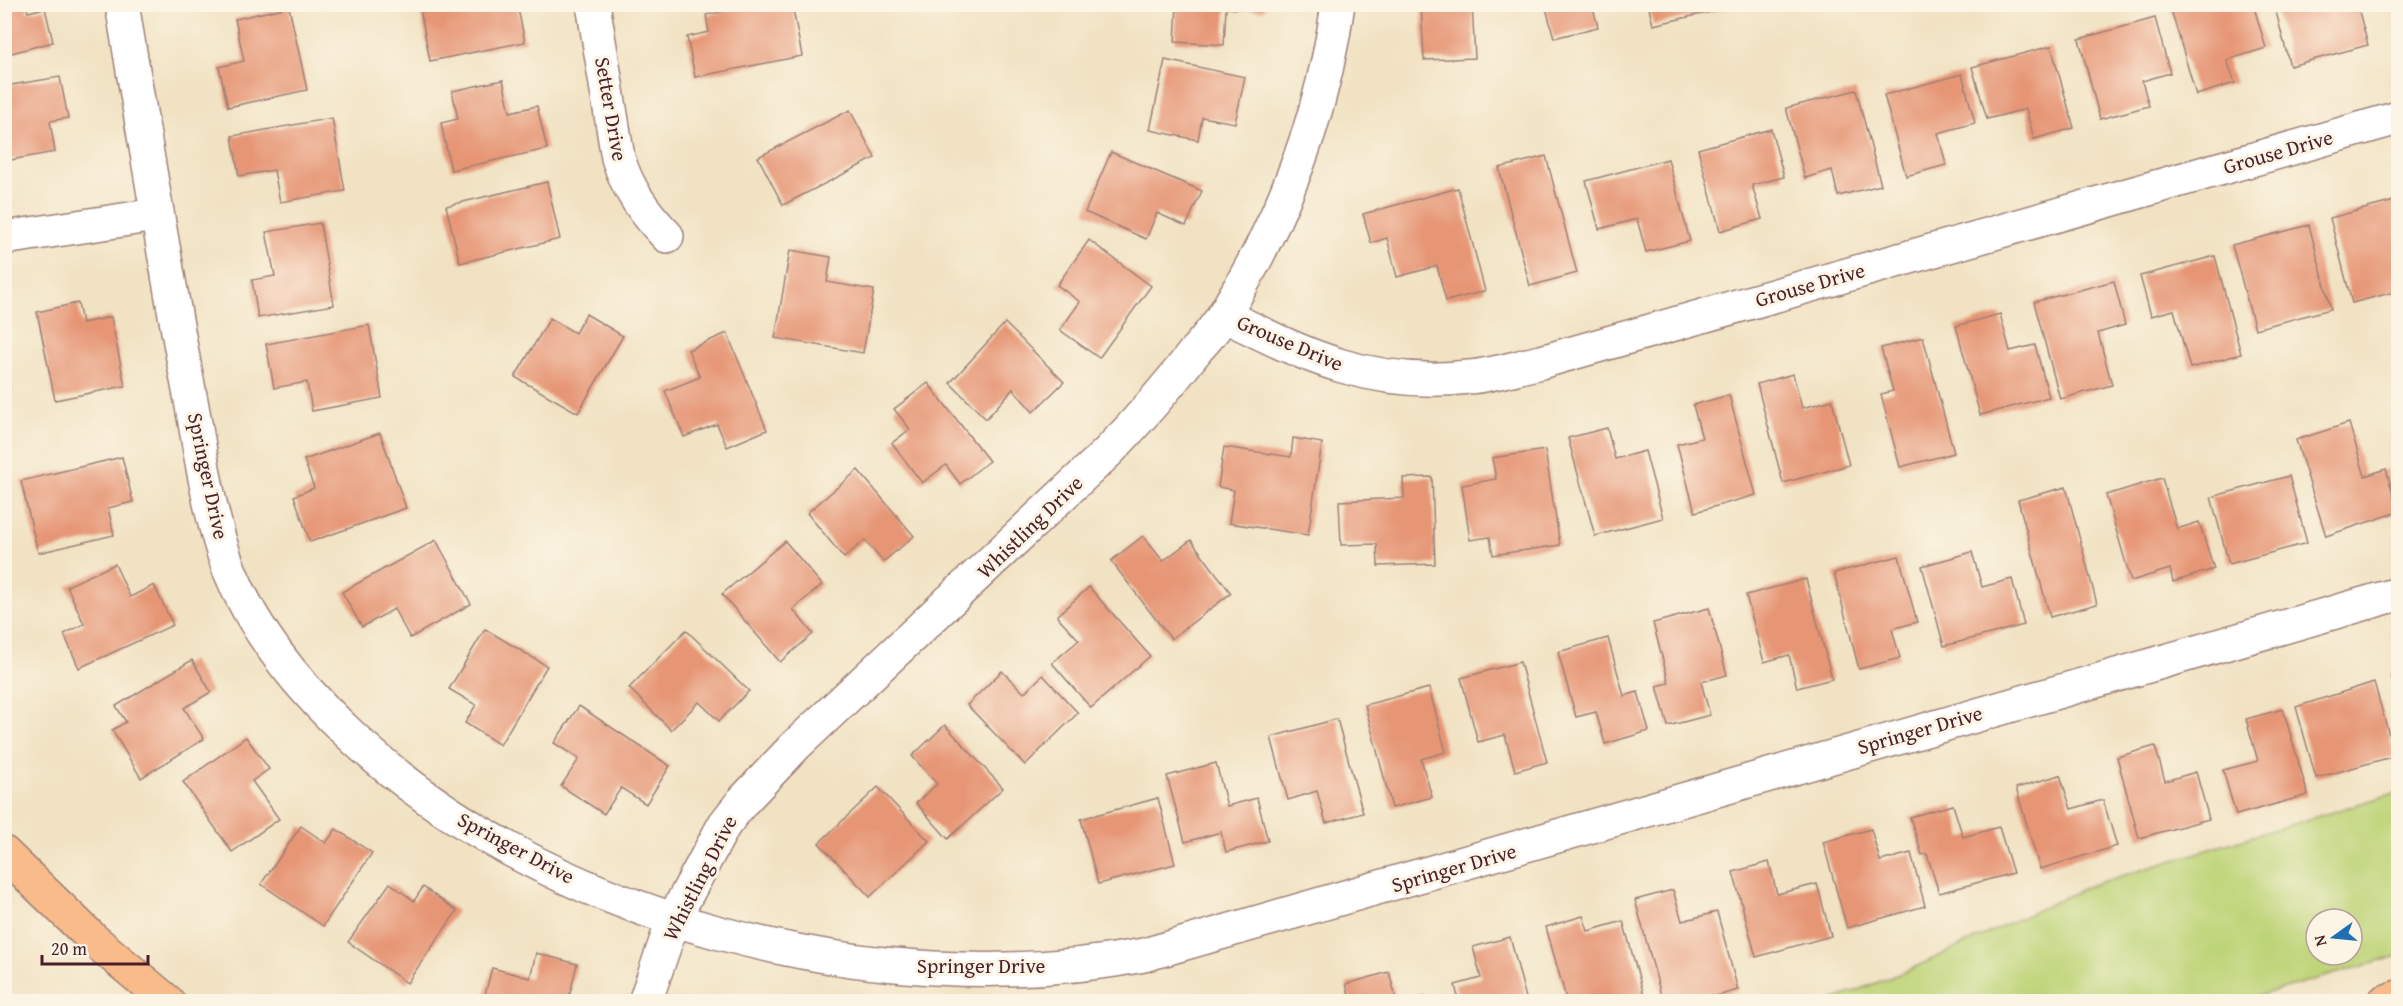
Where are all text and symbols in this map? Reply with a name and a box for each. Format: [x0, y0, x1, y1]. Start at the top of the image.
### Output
street label: Setter Drive [587, 54, 636, 164]
street label: Grouse Drive [2219, 121, 2336, 182]
street label: Grouse Drive [1751, 254, 1868, 315]
street label: Grouse Drive [1232, 306, 1348, 379]
street label: Springer Drive [180, 410, 237, 542]
street label: Whistling Drive [970, 468, 1090, 585]
street label: Springer Drive [1854, 697, 1986, 762]
street label: Springer Drive [452, 804, 580, 892]
street label: Whistling Drive [655, 810, 745, 946]
street label: Springer Drive [1388, 835, 1520, 900]
north arrow [2304, 907, 2364, 967]
scale bar [42, 928, 148, 966]
text: N [2306, 932, 2332, 949]
text: 20 m [51, 935, 87, 962]
street label: Springer Drive [917, 950, 1045, 981]

